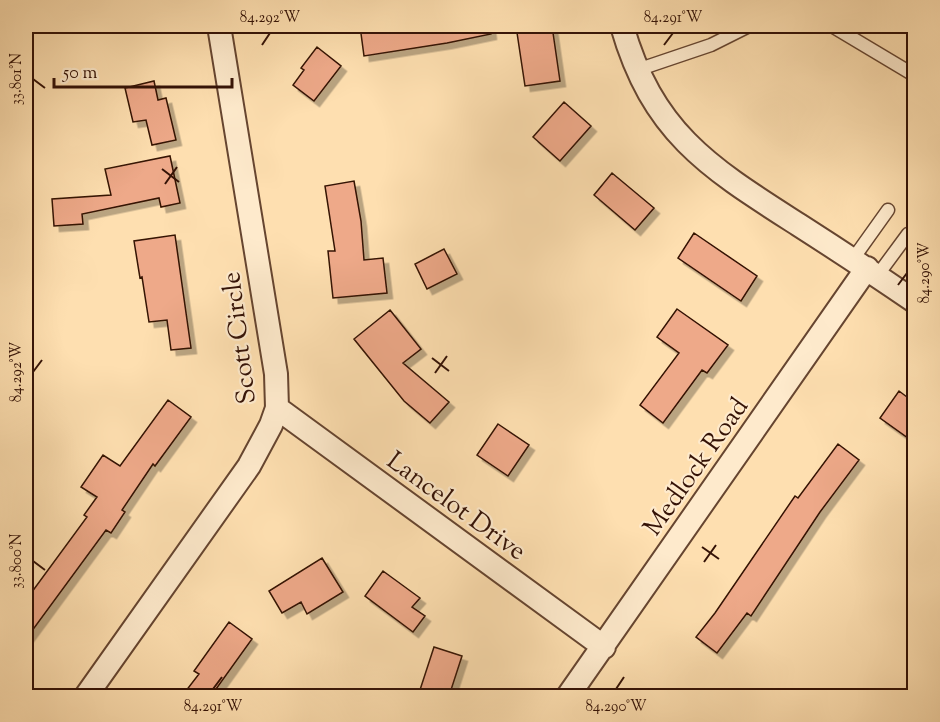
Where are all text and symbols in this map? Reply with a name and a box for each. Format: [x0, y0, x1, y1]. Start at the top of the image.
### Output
text: 84.292°W [240, 8, 300, 29]
text: 84.291°W [644, 8, 703, 29]
scale bar [54, 51, 232, 89]
text: 33.801°N [7, 53, 28, 105]
text: 50 m [62, 61, 98, 87]
text: 84.290°W [915, 242, 936, 304]
street label: Scott Circle [214, 269, 267, 406]
text: 84.292°W [7, 342, 28, 402]
street label: Medlock Road [636, 391, 759, 544]
street label: Lancelot Drive [378, 444, 533, 570]
text: 33.800°N [7, 534, 28, 588]
text: 84.291°W [184, 697, 243, 718]
text: 84.290°W [585, 697, 647, 718]

